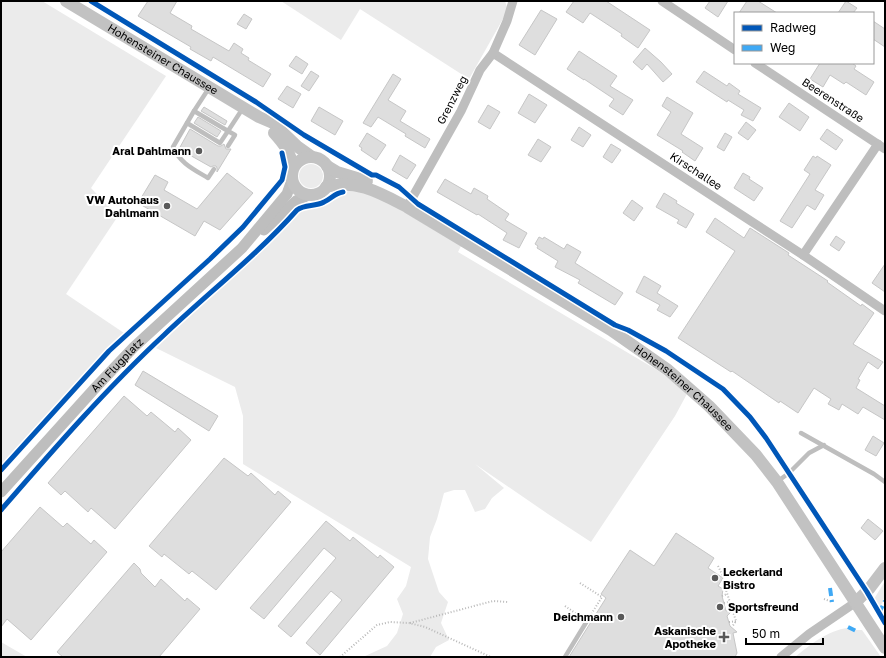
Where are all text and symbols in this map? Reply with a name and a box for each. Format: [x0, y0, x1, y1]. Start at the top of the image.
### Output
legend [734, 12, 874, 64]
text: Radweg [770, 20, 816, 35]
street label: Hohensteiner Chaussee [106, 21, 221, 97]
text: Weg [770, 40, 795, 55]
street label: Grenzweg [434, 73, 469, 126]
street label: Beerenstraße [800, 75, 867, 124]
place label: Aral Dahlmann [112, 144, 191, 157]
marker: Aral Dahlmann [194, 146, 204, 156]
street label: Kirschallee [668, 149, 725, 192]
place label: VW Autohaus Dahlmann [86, 193, 159, 219]
marker: VW Autohaus Dahlmann [162, 201, 172, 211]
street label: Am Flugplatz [88, 335, 146, 394]
street label: Hohensteiner Chaussee [632, 341, 736, 433]
place label: Leckerland Bistro [723, 565, 783, 591]
marker: Leckerland Bistro [710, 573, 720, 583]
place label: Sportsfreund [728, 600, 799, 613]
marker: Sportsfreund [715, 602, 725, 612]
place label: Deichmann [553, 610, 613, 623]
marker: Deichmann [616, 612, 626, 622]
scale bar [746, 620, 823, 646]
place label: Askanische Apotheke [654, 624, 716, 650]
text: 50 m [752, 626, 780, 641]
marker: Askanische Apotheke [719, 632, 729, 642]

